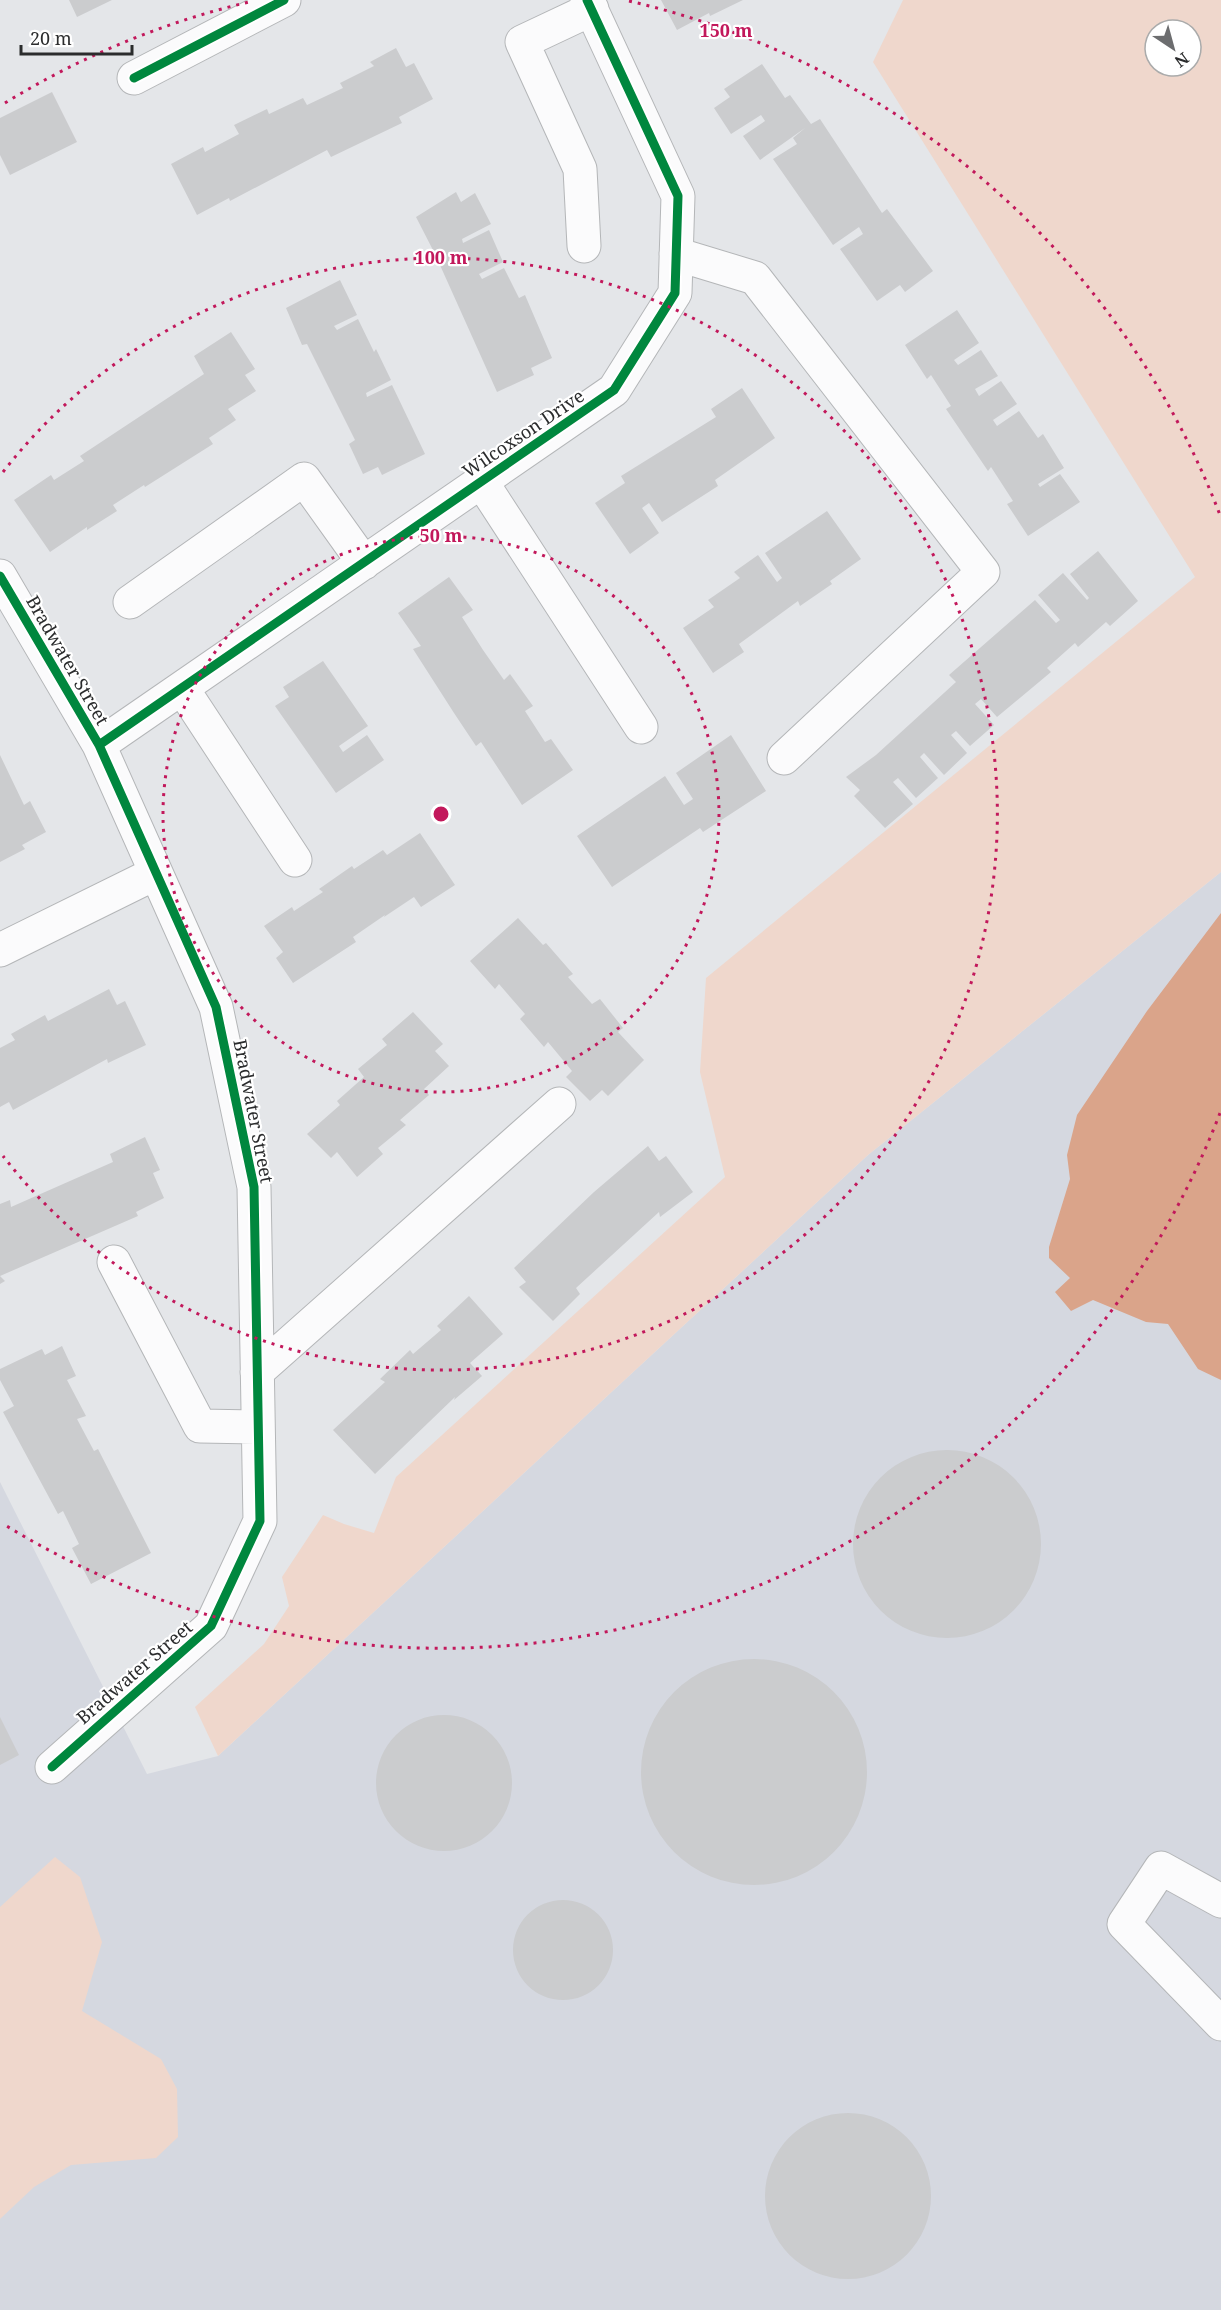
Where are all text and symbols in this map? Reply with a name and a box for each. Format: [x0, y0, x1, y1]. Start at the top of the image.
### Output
scale bar [21, 18, 132, 56]
text: 150 m [700, 18, 753, 42]
north arrow [1143, 18, 1203, 78]
text: 20 m [30, 26, 72, 50]
text: N [1170, 48, 1193, 73]
text: 100 m [415, 245, 468, 269]
street label: Wilcoxson Drive [457, 383, 589, 483]
text: 50 m [420, 523, 463, 547]
street label: Bradwater Street [21, 591, 115, 729]
centre of rings [431, 804, 451, 824]
street label: Bradwater Street [228, 1037, 280, 1185]
street label: Bradwater Street [71, 1615, 197, 1729]

